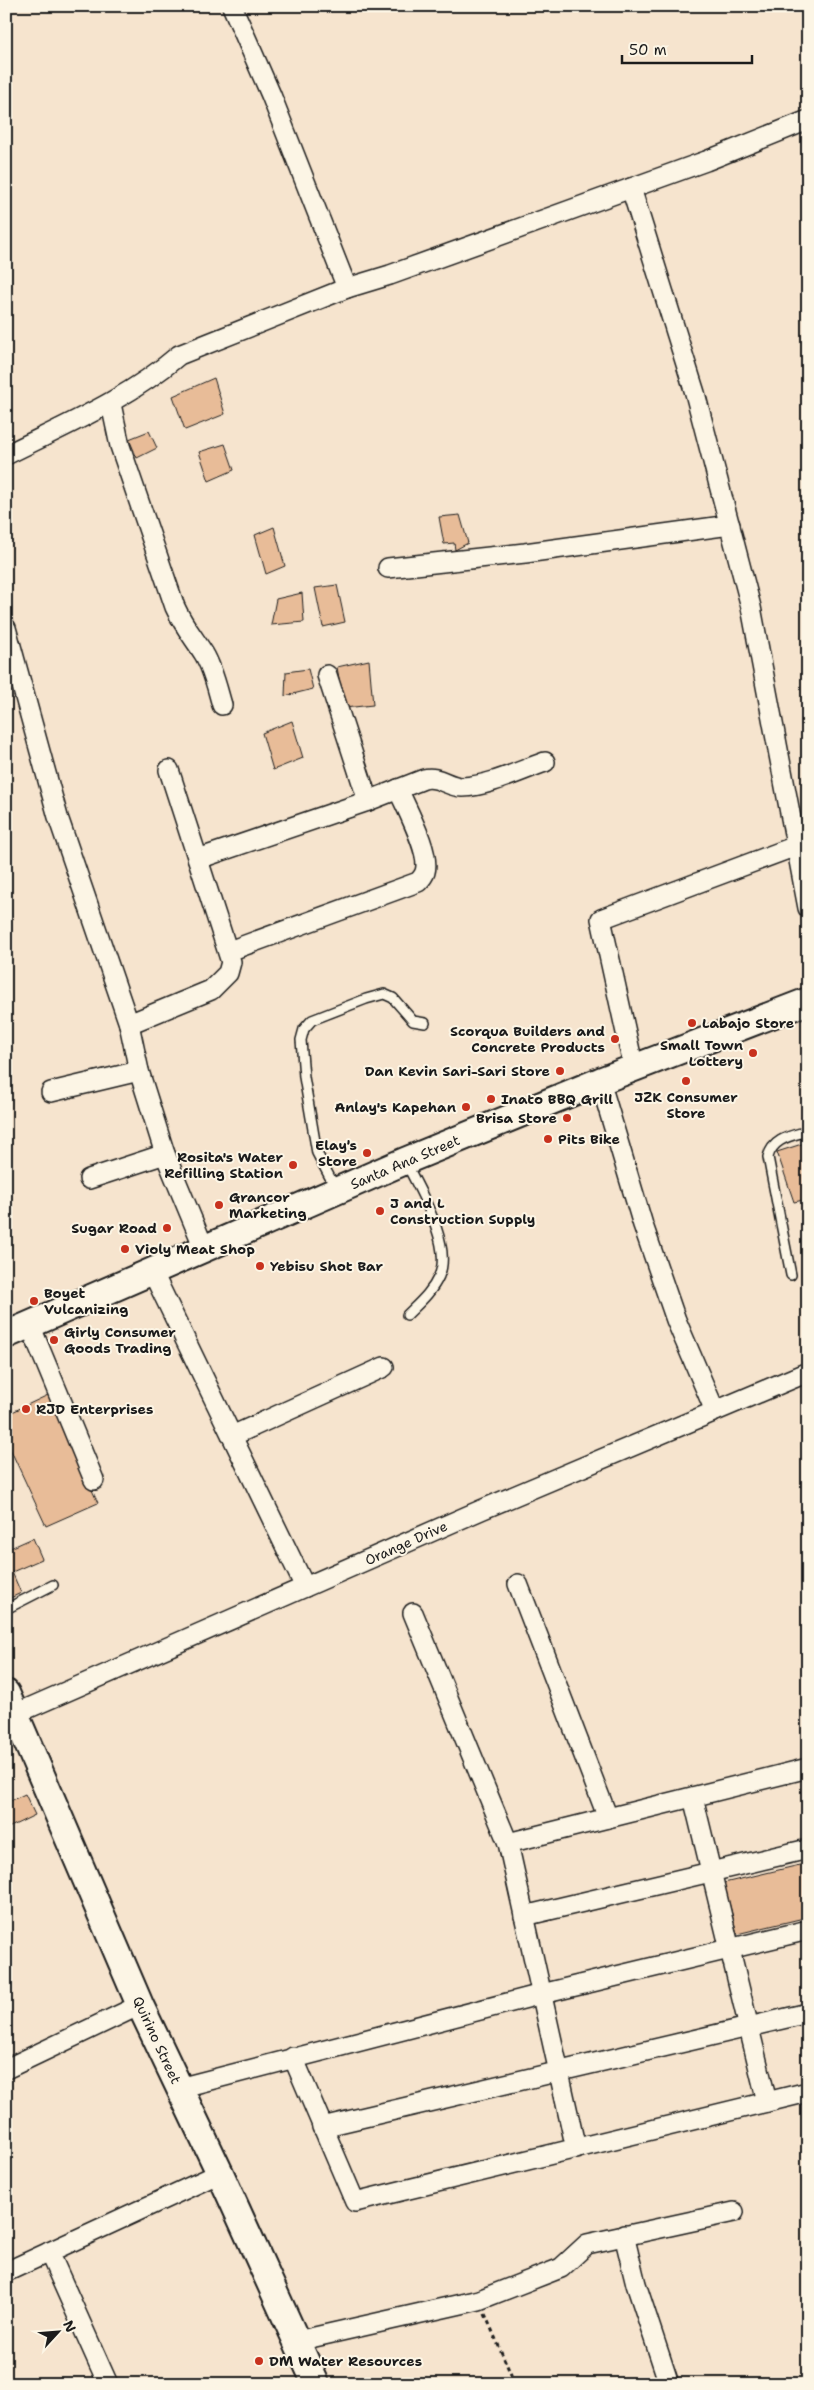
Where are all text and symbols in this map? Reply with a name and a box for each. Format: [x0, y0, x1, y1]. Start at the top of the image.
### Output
scale bar [622, 32, 752, 64]
text: 50 m [629, 40, 667, 60]
place label: Labajo Store [702, 1014, 794, 1032]
marker: Labajo Store [686, 1017, 698, 1029]
place label: Scorqua Builders and Concrete Products [450, 1022, 605, 1056]
marker: Scorqua Builders and Concrete Products [609, 1033, 621, 1045]
place label: Small Town Lottery [660, 1036, 743, 1070]
marker: Small Town Lottery [747, 1047, 759, 1059]
place label: Dan Kevin Sari-Sari Store [365, 1062, 550, 1080]
marker: Dan Kevin Sari-Sari Store [554, 1065, 566, 1077]
marker: JZK Consumer Store [680, 1075, 692, 1087]
place label: JZK Consumer Store [634, 1088, 738, 1122]
place label: Inato BBQ Grill [501, 1090, 613, 1108]
marker: Inato BBQ Grill [485, 1093, 497, 1105]
place label: Anlay's Kapehan [334, 1098, 456, 1116]
marker: Anlay's Kapehan [460, 1101, 472, 1113]
place label: Brisa Store [476, 1109, 557, 1127]
marker: Brisa Store [561, 1112, 573, 1124]
place label: Pits Bike [558, 1130, 620, 1148]
street label: Santa Ana Street [348, 1131, 462, 1193]
marker: Pits Bike [542, 1133, 554, 1145]
place label: Elay's Store [315, 1136, 357, 1170]
marker: Elay's Store [361, 1147, 373, 1159]
place label: Rosita's Water Refilling Station [164, 1148, 283, 1182]
marker: Rosita's Water Refilling Station [287, 1159, 299, 1171]
place label: Grancor Marketing [229, 1188, 306, 1222]
place label: J and L Construction Supply [390, 1194, 535, 1228]
marker: Grancor Marketing [213, 1199, 225, 1211]
marker: J and L Construction Supply [374, 1205, 386, 1217]
place label: Sugar Road [71, 1219, 157, 1237]
marker: Sugar Road [161, 1222, 173, 1234]
place label: Violy Meat Shop [135, 1240, 255, 1258]
marker: Violy Meat Shop [119, 1243, 131, 1255]
place label: Yebisu Shot Bar [270, 1257, 383, 1275]
marker: Yebisu Shot Bar [254, 1260, 266, 1272]
place label: Boyet Vulcanizing [44, 1284, 128, 1318]
marker: Boyet Vulcanizing [28, 1295, 40, 1307]
place label: Girly Consumer Goods Trading [64, 1323, 176, 1357]
marker: Girly Consumer Goods Trading [48, 1334, 60, 1346]
place label: RJD Enterprises [36, 1400, 153, 1418]
marker: RJD Enterprises [20, 1403, 32, 1415]
street label: Orange Drive [362, 1517, 450, 1569]
street label: Quirino Street [129, 1993, 185, 2087]
north arrow [32, 2308, 82, 2358]
text: N [59, 2317, 80, 2335]
place label: DM Water Resources [269, 2352, 422, 2370]
marker: DM Water Resources [253, 2355, 265, 2367]

